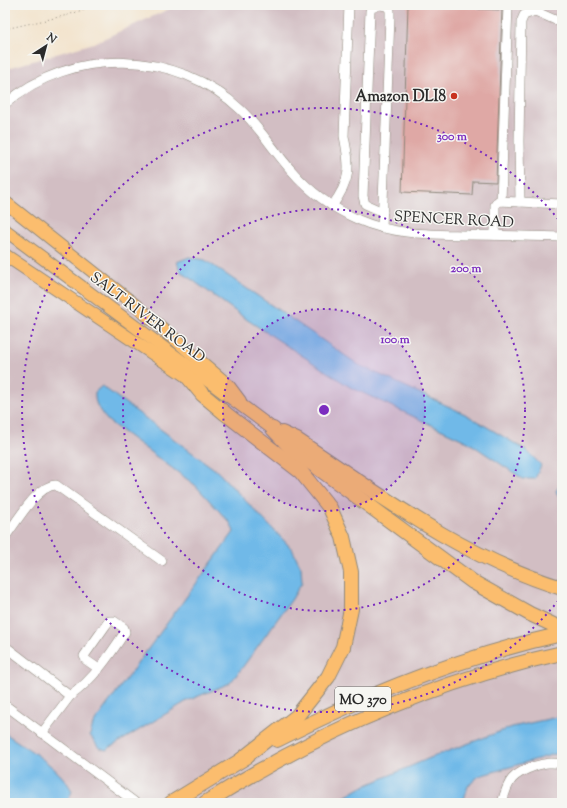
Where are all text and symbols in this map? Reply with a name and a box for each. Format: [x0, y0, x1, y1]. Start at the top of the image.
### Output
north arrow [26, 26, 66, 66]
text: N [42, 29, 60, 48]
place label: Amazon DLI8 [355, 87, 446, 108]
marker: Amazon DLI8 [449, 91, 459, 101]
text: 300 m [437, 128, 467, 146]
street label: SPENCER ROAD [393, 207, 515, 234]
text: 200 m [451, 260, 481, 278]
street label: SALT RIVER ROAD [85, 268, 209, 369]
text: 100 m [379, 331, 410, 349]
centre of rings [317, 403, 331, 417]
road number: MO 370 [335, 687, 391, 711]

